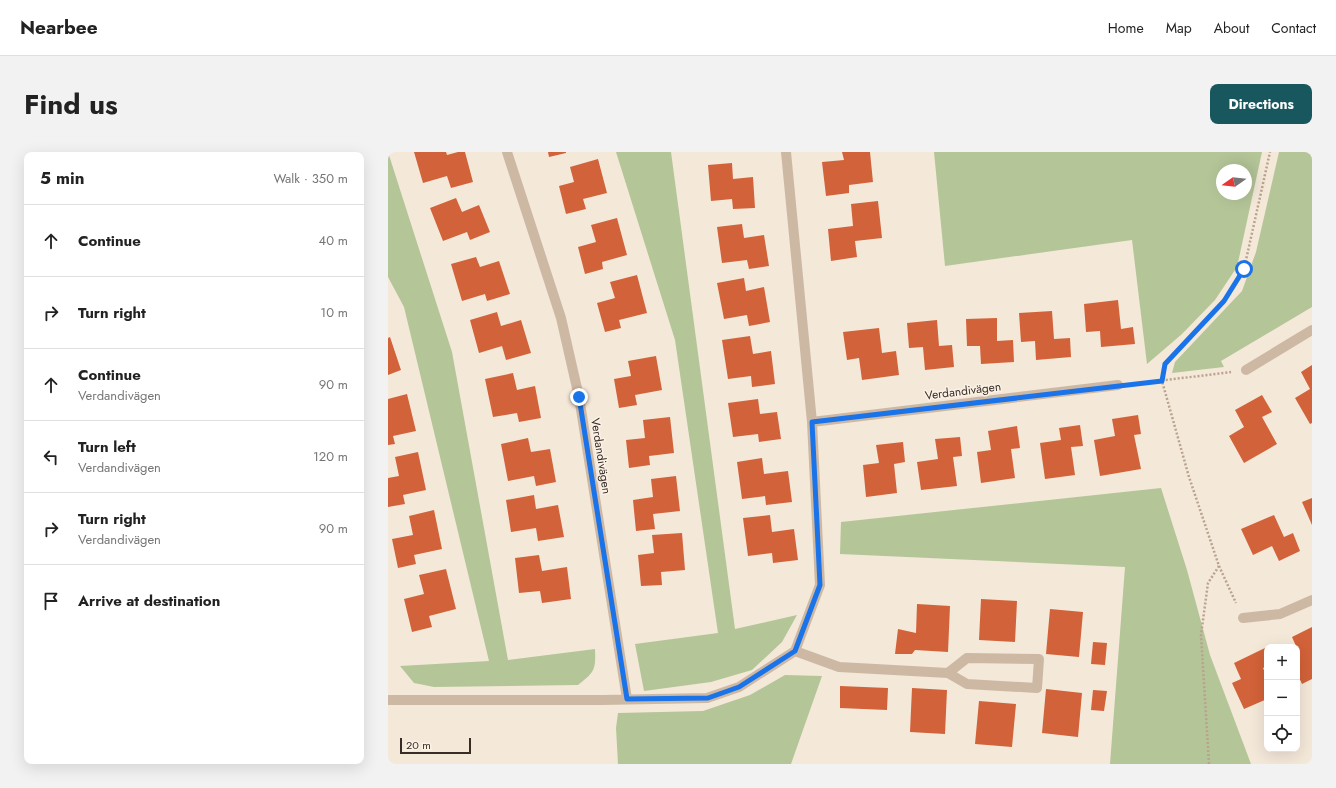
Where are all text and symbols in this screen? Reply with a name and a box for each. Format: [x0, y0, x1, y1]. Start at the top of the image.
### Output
text: Nearbee [20, 14, 98, 41]
text: Home [1108, 18, 1144, 38]
text: Map [1166, 18, 1192, 38]
text: About [1214, 18, 1249, 38]
text: Contact [1271, 18, 1316, 38]
text: Find us [24, 84, 118, 125]
button: Directions [1210, 84, 1312, 124]
north arrow [1216, 164, 1252, 200]
text: 5 min [40, 166, 84, 190]
text: Walk · 350 m [273, 169, 348, 188]
icon: ahead [40, 230, 62, 252]
text: Continue [78, 230, 141, 252]
text: 40 m [319, 231, 348, 250]
route start [1235, 260, 1253, 278]
icon: right [40, 302, 62, 324]
text: Turn right [78, 302, 146, 324]
text: 10 m [320, 303, 348, 322]
text: Continue [78, 364, 141, 386]
icon: ahead [40, 374, 62, 396]
text: 90 m [319, 375, 348, 394]
street label: Verdandivägen [924, 377, 1002, 405]
text: Verdandivägen [78, 386, 161, 405]
route end [570, 388, 588, 406]
street label: Verdandivägen [586, 417, 616, 495]
text: Turn left [78, 436, 136, 458]
icon: left [40, 446, 62, 468]
text: 120 m [313, 447, 348, 466]
text: Verdandivägen [78, 458, 161, 477]
text: Turn right [78, 508, 146, 530]
icon: right [40, 518, 62, 540]
text: 90 m [319, 519, 348, 538]
text: Verdandivägen [78, 530, 161, 549]
icon: arrive [40, 590, 62, 612]
text: Arrive at destination [78, 590, 220, 612]
map controls [1264, 644, 1300, 752]
button: + [1264, 644, 1300, 680]
button: − [1264, 680, 1300, 716]
button: locate [1264, 716, 1300, 752]
scale bar [400, 736, 471, 755]
text: 20 m [406, 737, 431, 753]

